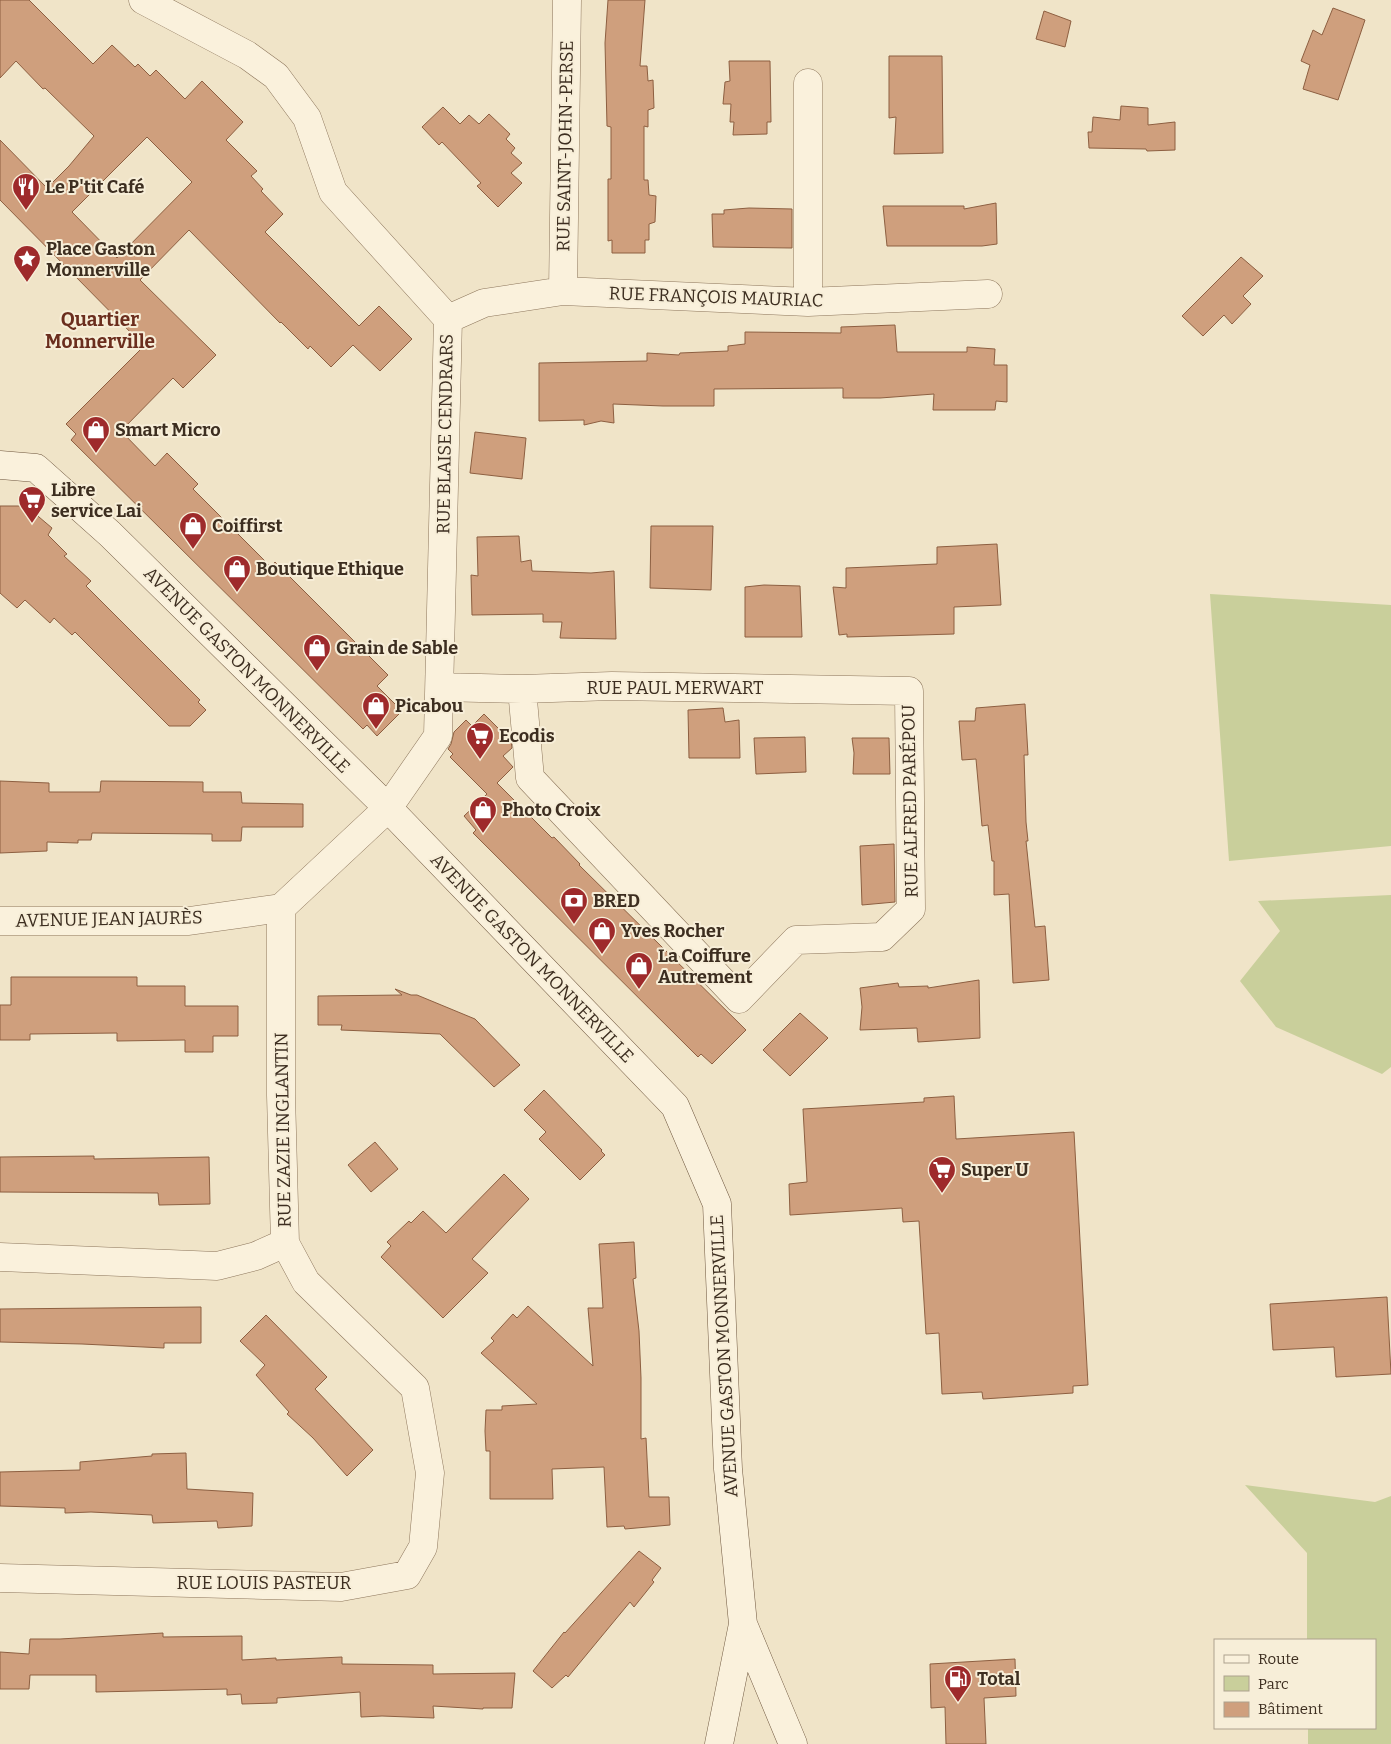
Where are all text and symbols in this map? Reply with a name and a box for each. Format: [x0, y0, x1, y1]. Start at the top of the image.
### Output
street label: RUE SAINT-JOHN-PERSE [552, 40, 578, 252]
restaurant icon: Le P'tit Café [11, 172, 41, 211]
place label: Le P'tit Café [45, 176, 145, 198]
place label: Place Gaston Monnerville [46, 238, 155, 281]
place icon: Place Gaston Monnerville [12, 244, 42, 283]
street label: RUE FRANÇOIS MAURIAC [608, 282, 824, 312]
district label: Quartier Monnerville [45, 308, 155, 353]
street label: RUE BLAISE CENDRARS [432, 334, 458, 534]
shop icon: Smart Micro [81, 415, 111, 454]
place label: Smart Micro [115, 419, 221, 441]
place label: Libre service Lai [51, 479, 142, 522]
supermarket icon: Libre service Lai [17, 485, 47, 524]
shop icon: Coiffirst [178, 511, 208, 550]
place label: Coiffirst [212, 515, 283, 537]
shop icon: Boutique Ethique [222, 554, 252, 593]
place label: Boutique Ethique [256, 558, 404, 580]
street label: AVENUE GASTON MONNERVILLE [139, 562, 355, 778]
shop icon: Grain de Sable [302, 633, 332, 672]
place label: Grain de Sable [336, 637, 458, 659]
street label: RUE PAUL MERWART [586, 677, 764, 699]
shop icon: Picabou [361, 691, 391, 730]
place label: Picabou [395, 695, 464, 717]
street label: RUE ALFRED PARÉPOU [896, 704, 923, 898]
supermarket icon: Ecodis [465, 721, 495, 760]
place label: Ecodis [499, 725, 555, 747]
shop icon: Photo Croix [468, 795, 498, 834]
place label: Photo Croix [502, 799, 601, 821]
street label: AVENUE GASTON MONNERVILLE [426, 849, 638, 1067]
bank icon: BRED [559, 886, 589, 925]
place label: BRED [593, 890, 640, 912]
street label: AVENUE JEAN JAURÈS [15, 905, 203, 932]
shop icon: Yves Rocher [587, 916, 617, 955]
place label: Yves Rocher [621, 920, 725, 942]
place label: La Coiffure Autrement [658, 945, 753, 988]
shop icon: La Coiffure Autrement [624, 951, 654, 990]
street label: RUE ZAZIE INGLANTIN [270, 1032, 296, 1228]
supermarket icon: Super U [927, 1155, 957, 1194]
place label: Super U [961, 1159, 1029, 1181]
street label: AVENUE GASTON MONNERVILLE [706, 1214, 742, 1498]
street label: RUE LOUIS PASTEUR [177, 1572, 352, 1594]
legend [1214, 1639, 1376, 1729]
text: Route [1258, 1650, 1299, 1668]
fuel station icon: Total [943, 1664, 973, 1703]
place label: Total [977, 1668, 1021, 1690]
text: Parc [1258, 1675, 1289, 1693]
text: Bâtiment [1258, 1700, 1323, 1718]

